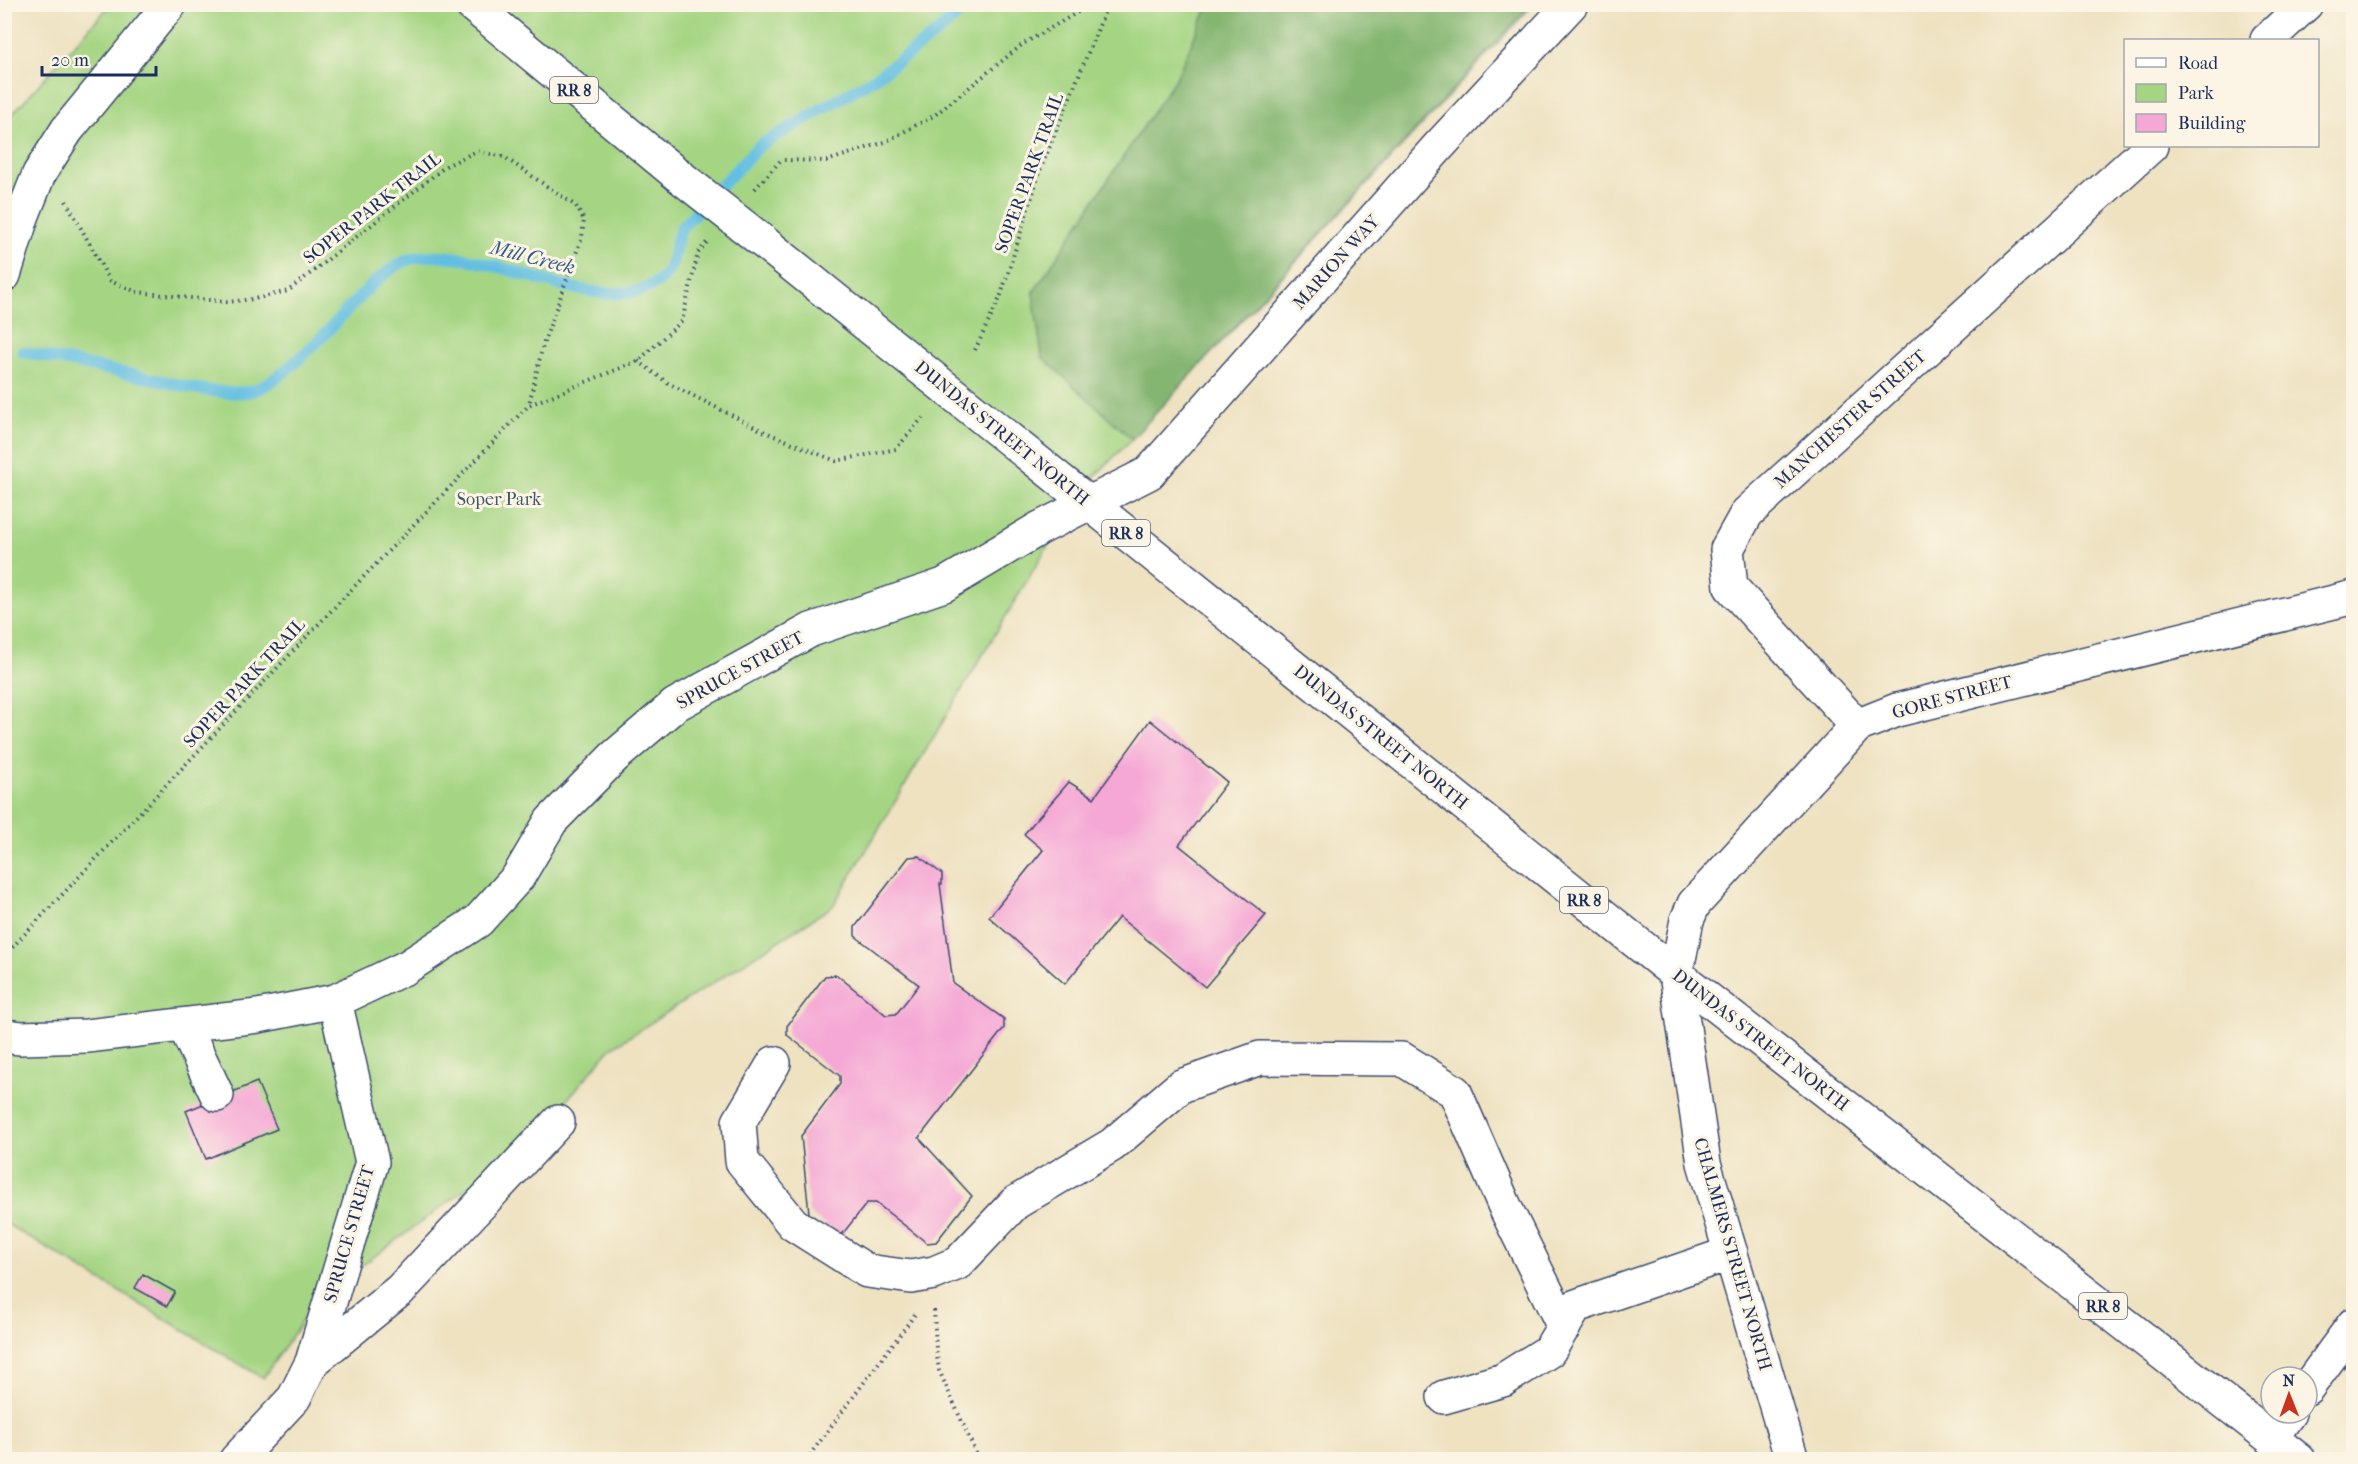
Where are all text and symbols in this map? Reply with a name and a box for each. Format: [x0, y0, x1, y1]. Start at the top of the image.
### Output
scale bar [42, 39, 156, 77]
legend [2124, 39, 2319, 147]
text: 20 m [51, 50, 89, 71]
text: Road [2178, 53, 2218, 74]
road number: RR 8 [550, 77, 598, 103]
text: Park [2178, 83, 2215, 104]
street label: SOPER PARK TRAIL [991, 90, 1068, 256]
text: Building [2178, 113, 2246, 134]
street label: SOPER PARK TRAIL [299, 148, 445, 269]
street label: MARION WAY [1289, 210, 1385, 314]
water label: Mill Creek [486, 235, 578, 279]
street label: MANCHESTER STREET [1770, 345, 1931, 493]
street label: DUNDAS STREET NORTH [910, 357, 1093, 510]
park label: Soper Park [457, 489, 542, 510]
road number: RR 8 [1102, 520, 1150, 546]
street label: SOPER PARK TRAIL [179, 614, 310, 752]
street label: SPRUCE STREET [673, 626, 808, 714]
street label: DUNDAS STREET NORTH [1289, 661, 1472, 814]
street label: GORE STREET [1890, 671, 2015, 724]
road number: RR 8 [1560, 887, 1608, 913]
street label: DUNDAS STREET NORTH [1668, 965, 1853, 1116]
street label: CHALMERS STREET NORTH [1689, 1135, 1776, 1373]
street label: SPRUCE STREET [320, 1162, 379, 1305]
road number: RR 8 [2079, 1293, 2127, 1319]
north arrow [2259, 1365, 2319, 1425]
text: N [2283, 1371, 2296, 1390]

